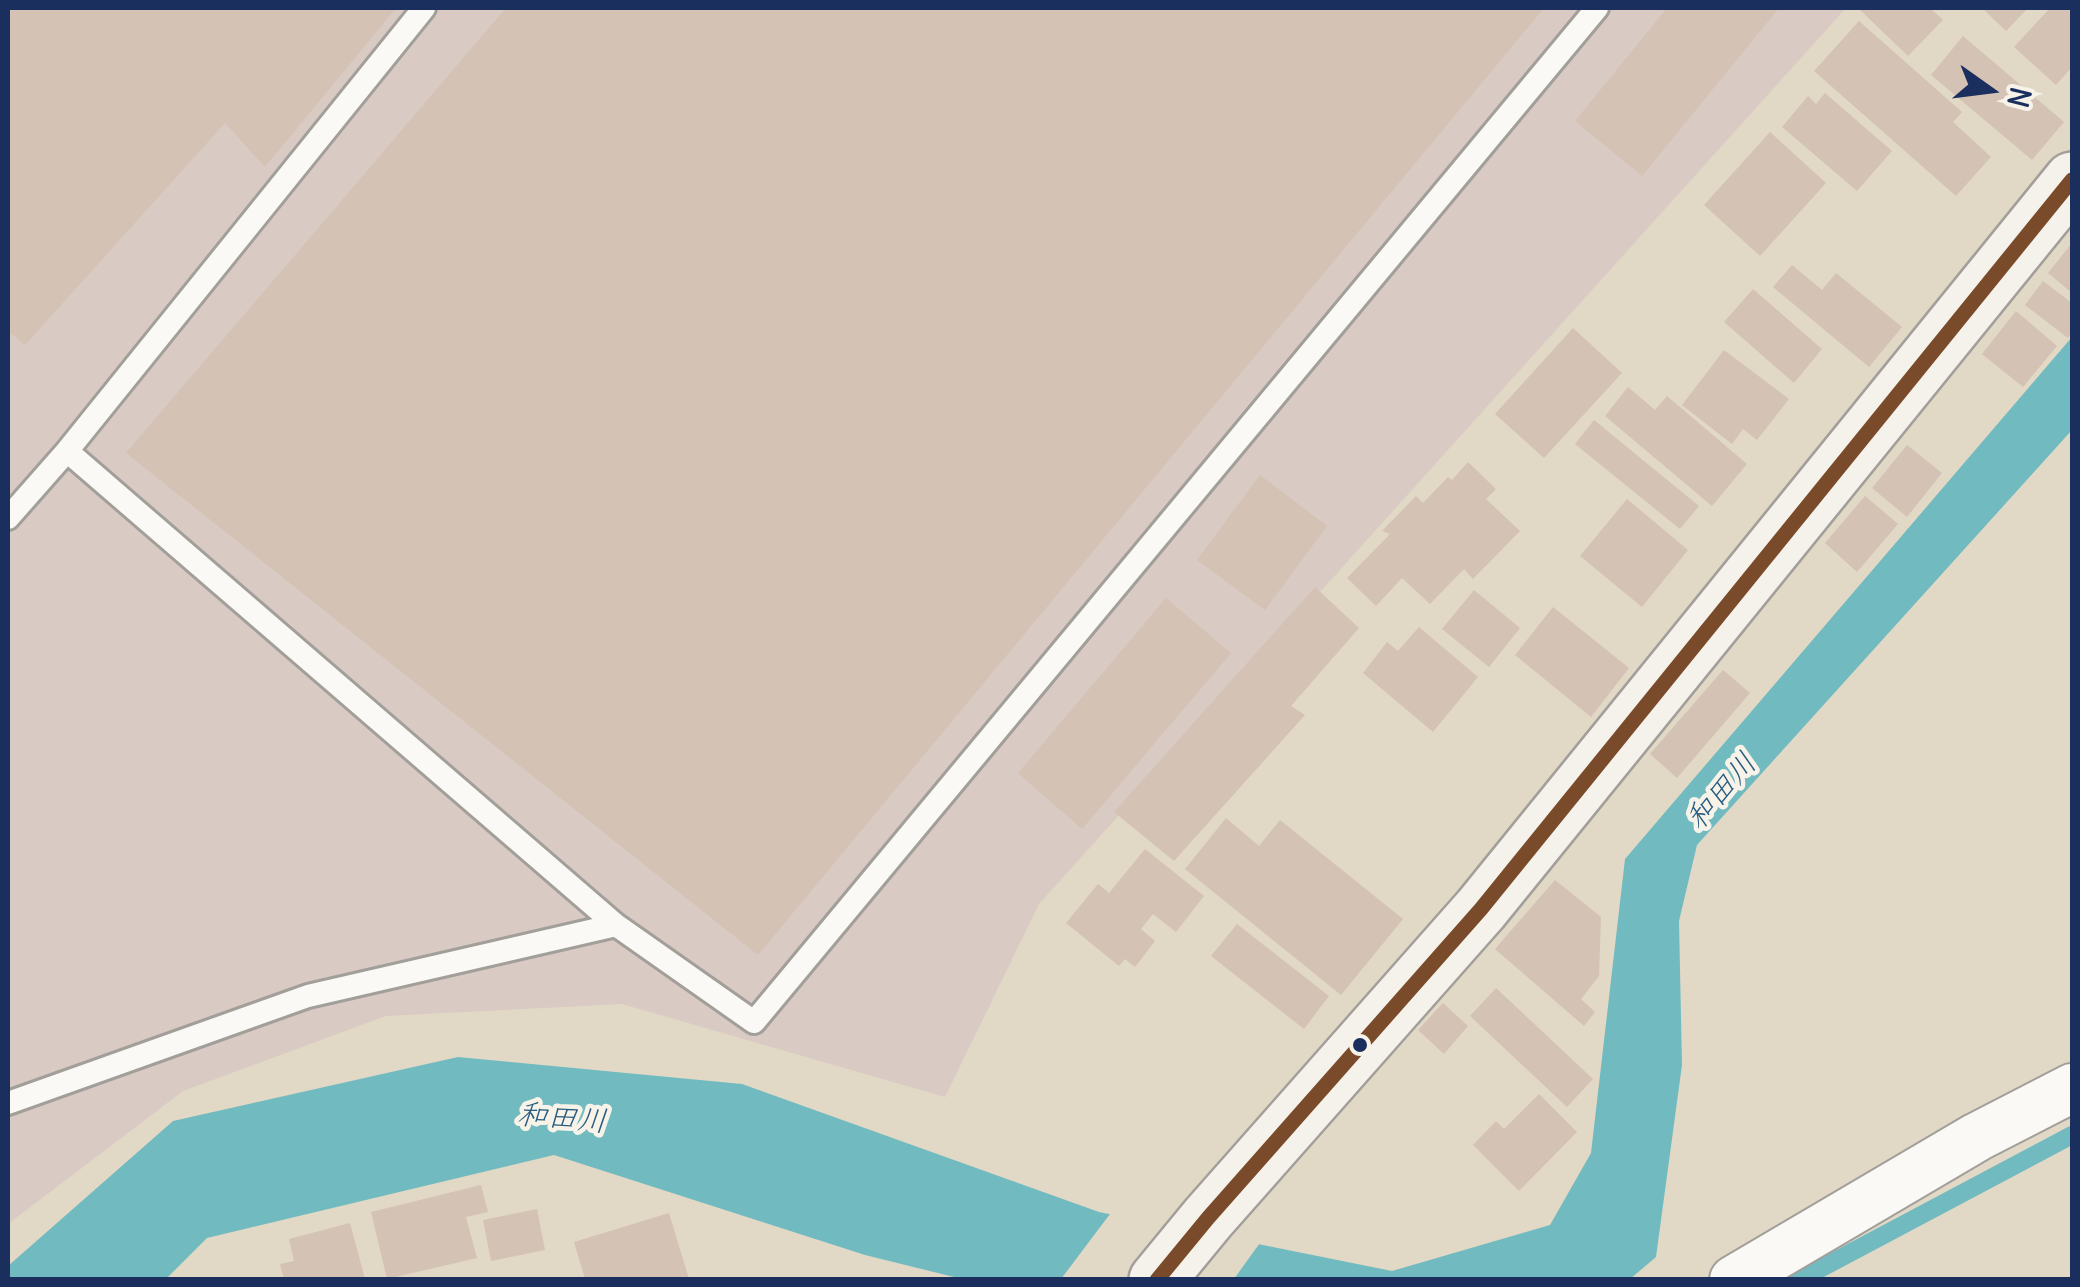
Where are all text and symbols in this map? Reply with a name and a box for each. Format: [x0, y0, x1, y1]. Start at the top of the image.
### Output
north arrow [1940, 40, 2040, 140]
text: N [1999, 84, 2039, 111]
water label: 和田川 [1679, 746, 1765, 838]
unlabelled marker [1350, 1035, 1370, 1055]
water label: 和田川 [516, 1097, 608, 1141]

